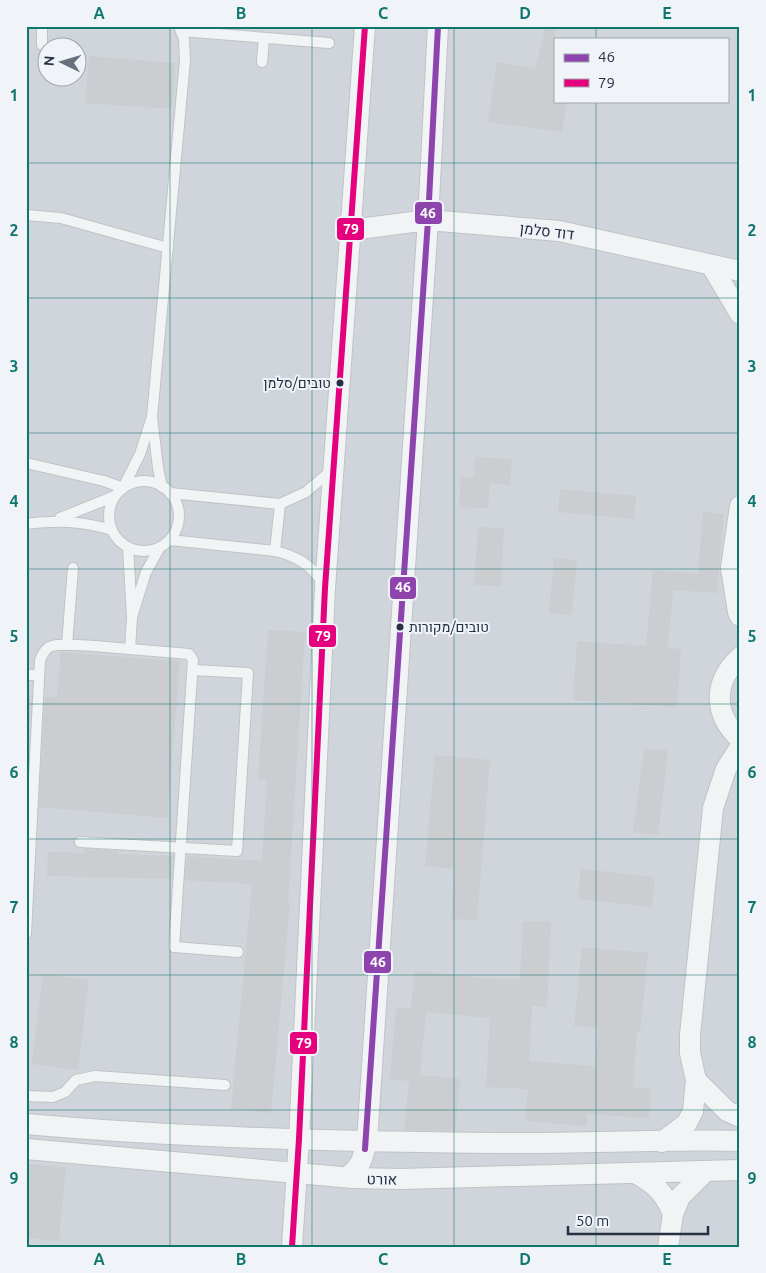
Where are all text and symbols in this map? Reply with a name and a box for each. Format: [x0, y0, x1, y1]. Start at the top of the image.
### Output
text: A [93, 4, 105, 22]
text: B [236, 4, 246, 22]
text: C [378, 4, 388, 22]
text: D [519, 4, 531, 22]
text: E [662, 4, 672, 22]
north arrow [38, 38, 88, 88]
legend [554, 38, 728, 102]
text: 46 [598, 48, 615, 65]
text: N [41, 55, 57, 67]
text: 79 [598, 74, 615, 91]
text: 1 [9, 86, 19, 104]
text: 1 [747, 86, 757, 104]
line badge: 46 [414, 201, 443, 225]
text: 46 [420, 205, 436, 221]
line badge: 79 [336, 217, 365, 241]
street label: דוד סלמן [519, 219, 575, 243]
text: 2 [9, 221, 19, 239]
text: 79 [343, 221, 359, 237]
text: 2 [747, 221, 757, 239]
text: 3 [9, 357, 19, 375]
text: 3 [747, 357, 757, 375]
place label: טובים/סלמן [264, 375, 331, 391]
marker: טובים/סלמן [335, 378, 345, 388]
text: 4 [9, 492, 19, 510]
text: 4 [747, 492, 757, 510]
line badge: 46 [389, 576, 417, 600]
text: 46 [395, 579, 411, 595]
place label: טובים/מקורות [409, 619, 489, 635]
marker: טובים/מקורות [395, 622, 405, 632]
line badge: 79 [308, 624, 337, 648]
text: 5 [9, 627, 19, 645]
text: 5 [747, 627, 757, 645]
text: 79 [315, 628, 331, 644]
text: 6 [9, 763, 19, 781]
text: 6 [747, 763, 757, 781]
text: 7 [9, 898, 19, 916]
text: 7 [747, 898, 757, 916]
line badge: 46 [363, 950, 392, 974]
text: 46 [370, 954, 386, 970]
line badge: 79 [289, 1031, 318, 1055]
text: 8 [9, 1033, 19, 1051]
text: 8 [747, 1033, 757, 1051]
text: 79 [296, 1035, 312, 1051]
text: 9 [9, 1169, 19, 1187]
text: 9 [747, 1169, 757, 1187]
street label: אורט [367, 1170, 397, 1188]
scale bar [568, 1203, 708, 1235]
text: 50 m [576, 1212, 609, 1229]
text: A [93, 1250, 105, 1268]
text: B [236, 1250, 246, 1268]
text: C [378, 1250, 388, 1268]
text: D [519, 1250, 531, 1268]
text: E [662, 1250, 672, 1268]

